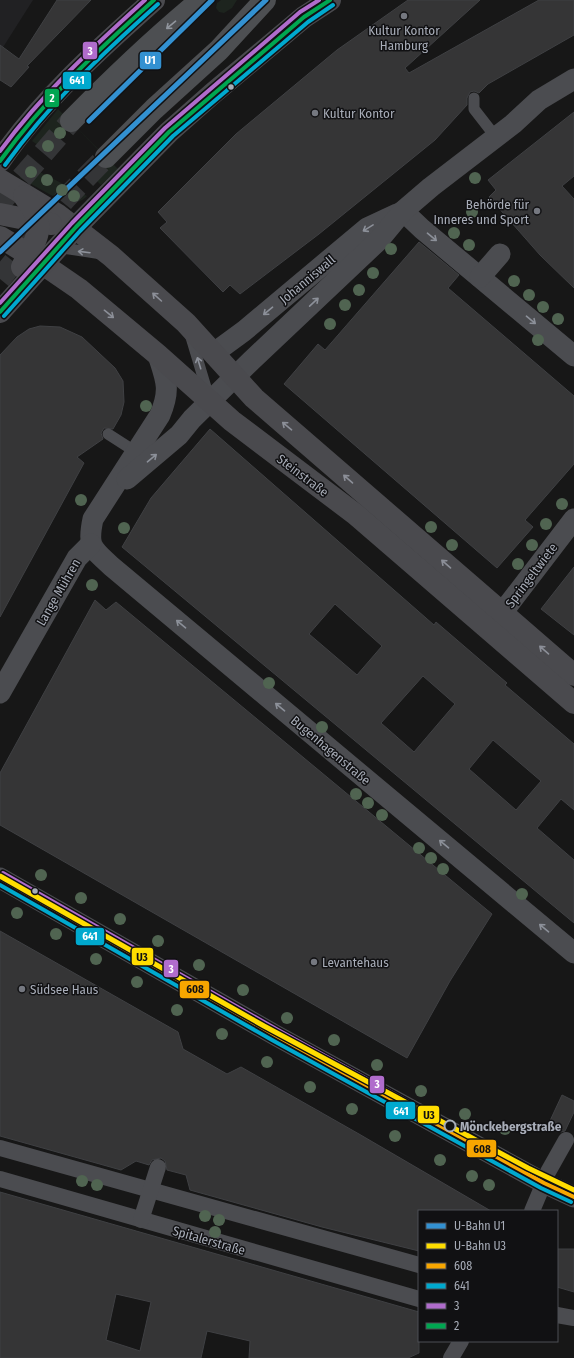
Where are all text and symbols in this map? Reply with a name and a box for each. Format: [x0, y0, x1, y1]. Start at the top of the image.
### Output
marker: Kultur Kontor Hamburg [399, 11, 409, 21]
one-way arrow [166, 20, 177, 29]
place label: Kultur Kontor Hamburg [368, 23, 440, 53]
line badge: 3 [82, 41, 98, 60]
text: 3 [86, 45, 93, 58]
line badge: U1 [139, 51, 162, 70]
text: U1 [144, 54, 156, 67]
line badge: 641 [62, 71, 92, 90]
text: 641 [69, 74, 85, 87]
unlabelled marker [226, 82, 236, 92]
line badge: 2 [44, 88, 60, 108]
text: 2 [48, 92, 55, 105]
place label: Kultur Kontor [323, 106, 395, 121]
marker: Kultur Kontor [310, 108, 320, 118]
place label: Behörde für Inneres und Sport [434, 197, 530, 227]
marker: Behörde für Inneres und Sport [532, 206, 542, 216]
one-way arrow [362, 225, 374, 233]
one-way arrow [426, 232, 437, 241]
one-way arrow [78, 248, 91, 256]
street label: Johanniswall [277, 252, 338, 307]
one-way arrow [152, 293, 162, 302]
one-way arrow [309, 297, 319, 306]
one-way arrow [263, 307, 273, 316]
one-way arrow [104, 310, 115, 319]
one-way arrow [526, 316, 537, 325]
one-way arrow [195, 357, 202, 370]
one-way arrow [282, 421, 292, 430]
street label: Steinstraße [274, 451, 331, 500]
one-way arrow [146, 454, 157, 463]
one-way arrow [343, 474, 354, 483]
street label: Springeltwiete [502, 540, 560, 610]
street label: Lange Mühren [33, 556, 84, 628]
one-way arrow [441, 560, 451, 569]
one-way arrow [175, 619, 186, 628]
one-way arrow [539, 645, 550, 654]
one-way arrow [275, 703, 285, 712]
street label: Bugenhagenstraße [288, 713, 373, 788]
one-way arrow [439, 840, 450, 849]
unlabelled marker [30, 886, 40, 896]
one-way arrow [539, 923, 549, 932]
line badge: 641 [75, 927, 105, 946]
text: 641 [82, 930, 98, 943]
line badge: U3 [131, 947, 154, 966]
text: U3 [136, 951, 148, 964]
place label: Levantehaus [322, 955, 389, 970]
marker: Levantehaus [309, 957, 319, 967]
line badge: 3 [163, 959, 179, 978]
text: 3 [167, 963, 174, 976]
line badge: 608 [179, 980, 210, 999]
place label: Südsee Haus [30, 982, 99, 997]
text: 608 [186, 983, 204, 996]
marker: Südsee Haus [17, 984, 27, 994]
line badge: 3 [369, 1075, 385, 1094]
text: 3 [373, 1078, 380, 1091]
line badge: 641 [385, 1101, 416, 1120]
text: 641 [393, 1105, 409, 1118]
line badge: U3 [417, 1105, 440, 1124]
text: U3 [423, 1109, 435, 1122]
marker: Mönckebergstraße [443, 1119, 457, 1133]
place label: Mönckebergstraße [460, 1119, 562, 1134]
line badge: 608 [466, 1139, 497, 1158]
text: 608 [473, 1143, 491, 1156]
legend [418, 1210, 558, 1342]
text: U-Bahn U1 [454, 1219, 505, 1233]
street label: Spitalerstraße [171, 1223, 247, 1258]
text: U-Bahn U3 [454, 1239, 506, 1253]
text: 608 [454, 1259, 472, 1273]
text: 641 [454, 1279, 470, 1293]
text: 3 [454, 1299, 459, 1313]
text: 2 [454, 1319, 459, 1333]

